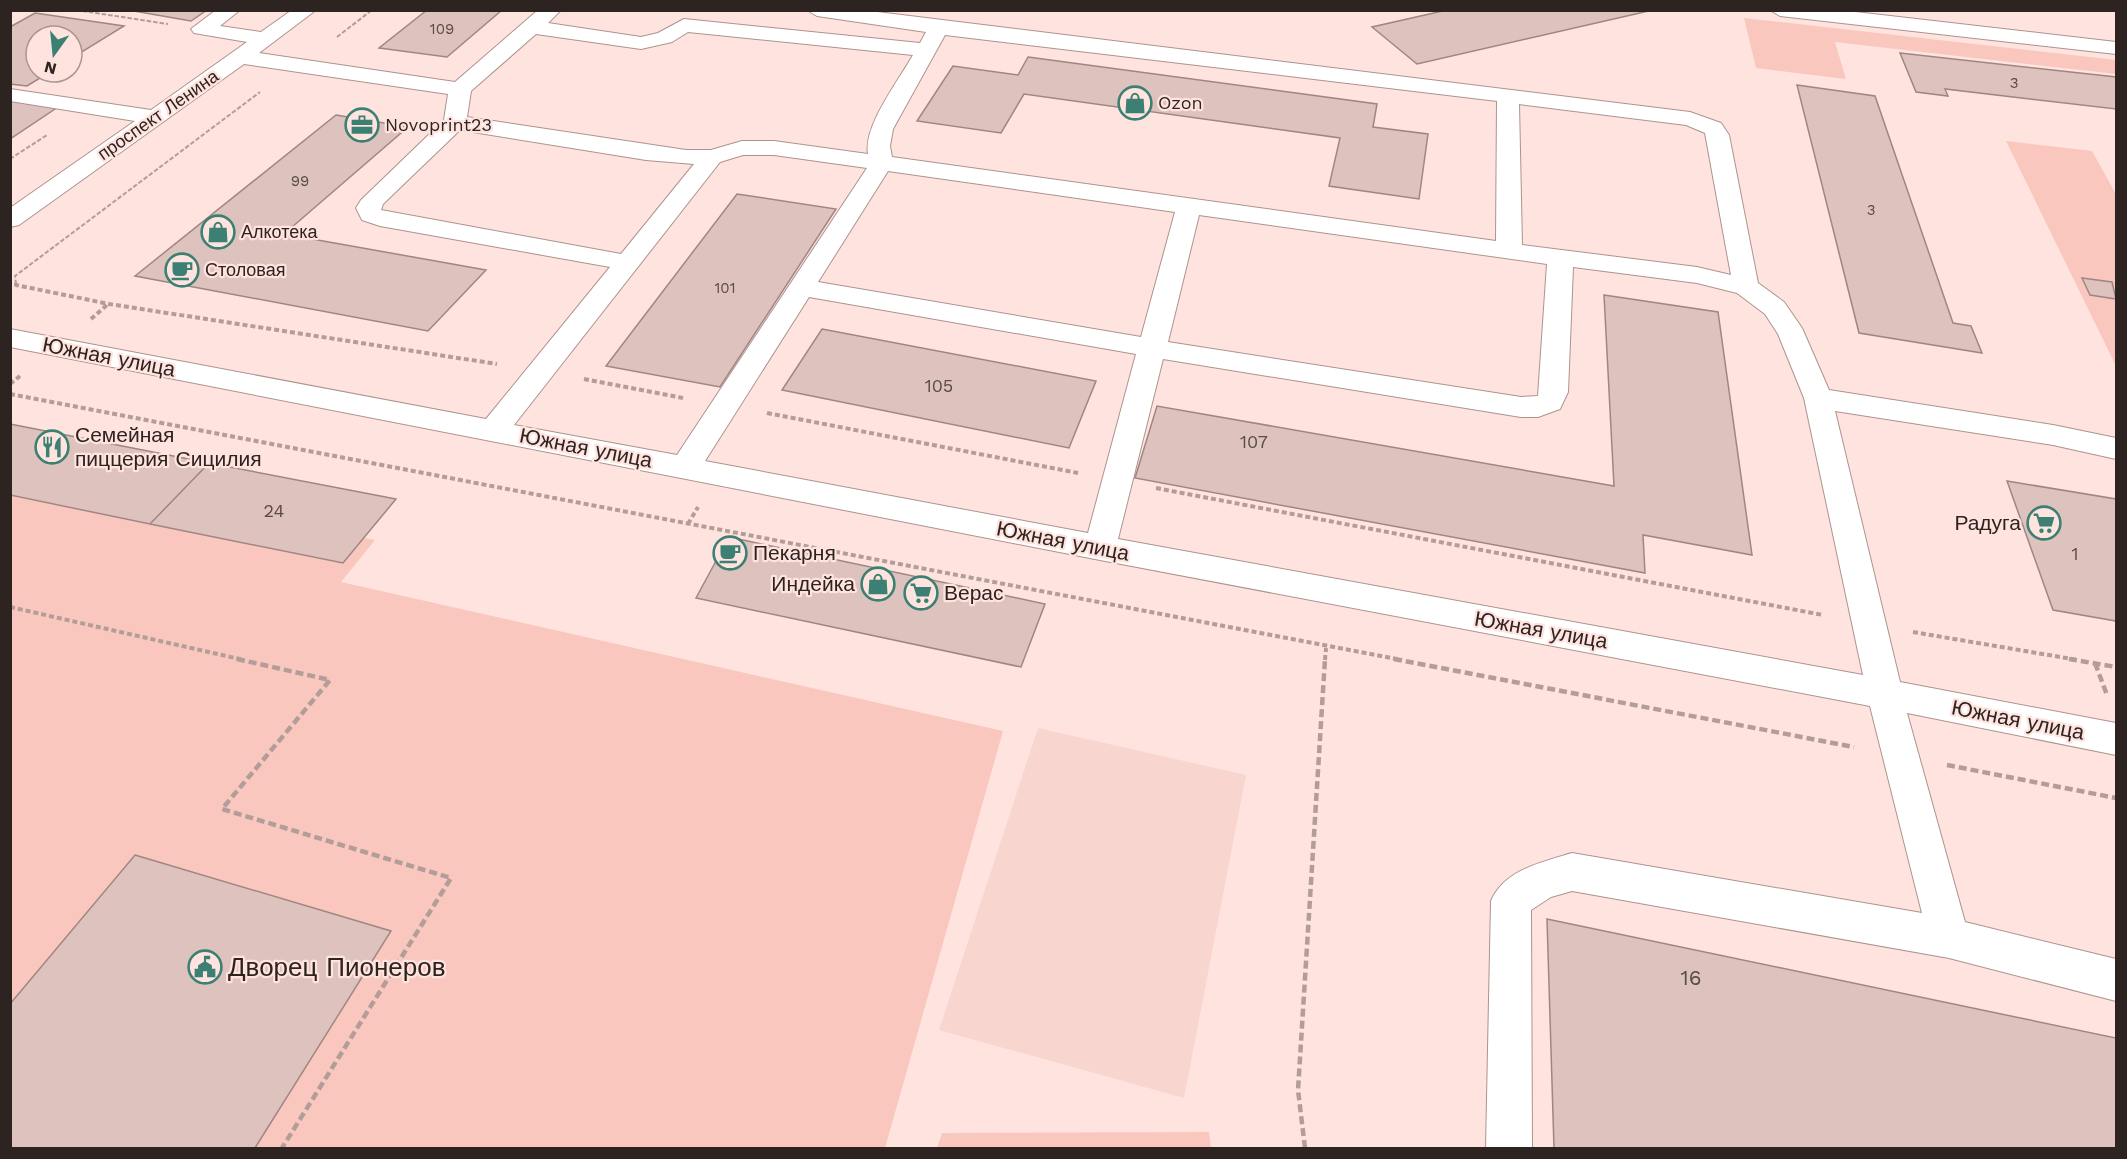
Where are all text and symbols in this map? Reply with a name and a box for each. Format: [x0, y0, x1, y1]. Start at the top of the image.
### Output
house number: 109 [430, 20, 454, 38]
north arrow [24, 24, 84, 84]
text: N [42, 57, 58, 79]
street label: проспект Ленина [93, 64, 223, 164]
house number: 3 [2010, 74, 2018, 92]
shop icon: Ozon [1117, 85, 1153, 121]
place label: Ozon [1158, 92, 1203, 113]
office icon: Novoprint23 [344, 107, 380, 143]
place label: Novoprint23 [385, 114, 492, 135]
house number: 99 [291, 172, 309, 190]
house number: 3 [1867, 201, 1875, 219]
shop icon: Алкотека [200, 214, 236, 250]
place label: Алкотека [241, 221, 319, 242]
cafe icon: Столовая [164, 252, 200, 288]
place label: Столовая [205, 259, 286, 280]
house number: 101 [714, 279, 736, 297]
street label: Южная улица [41, 331, 178, 382]
house number: 105 [925, 375, 953, 396]
place label: Семейная пиццерия Сицилия [75, 422, 262, 471]
street label: Южная улица [518, 422, 655, 473]
restaurant icon: Семейная пиццерия Сицилия [34, 429, 70, 465]
house number: 107 [1240, 431, 1268, 452]
house number: 24 [264, 500, 284, 521]
supermarket icon: Радуга [2026, 505, 2062, 541]
place label: Радуга [1954, 510, 2021, 535]
street label: Южная улица [995, 515, 1132, 566]
cafe icon: Пекарня [712, 535, 748, 571]
place label: Пекарня [753, 540, 836, 565]
house number: 1 [2071, 543, 2079, 564]
shop icon: Индейка [860, 566, 896, 602]
place label: Индейка [771, 571, 855, 596]
supermarket icon: Верас [903, 575, 939, 611]
place label: Верас [944, 580, 1004, 605]
street label: Южная улица [1473, 605, 1610, 654]
street label: Южная улица [1950, 694, 2087, 745]
public building icon: Дворец Пионеров [187, 949, 223, 985]
place label: Дворец Пионеров [228, 952, 446, 982]
house number: 16 [1681, 965, 1701, 990]

